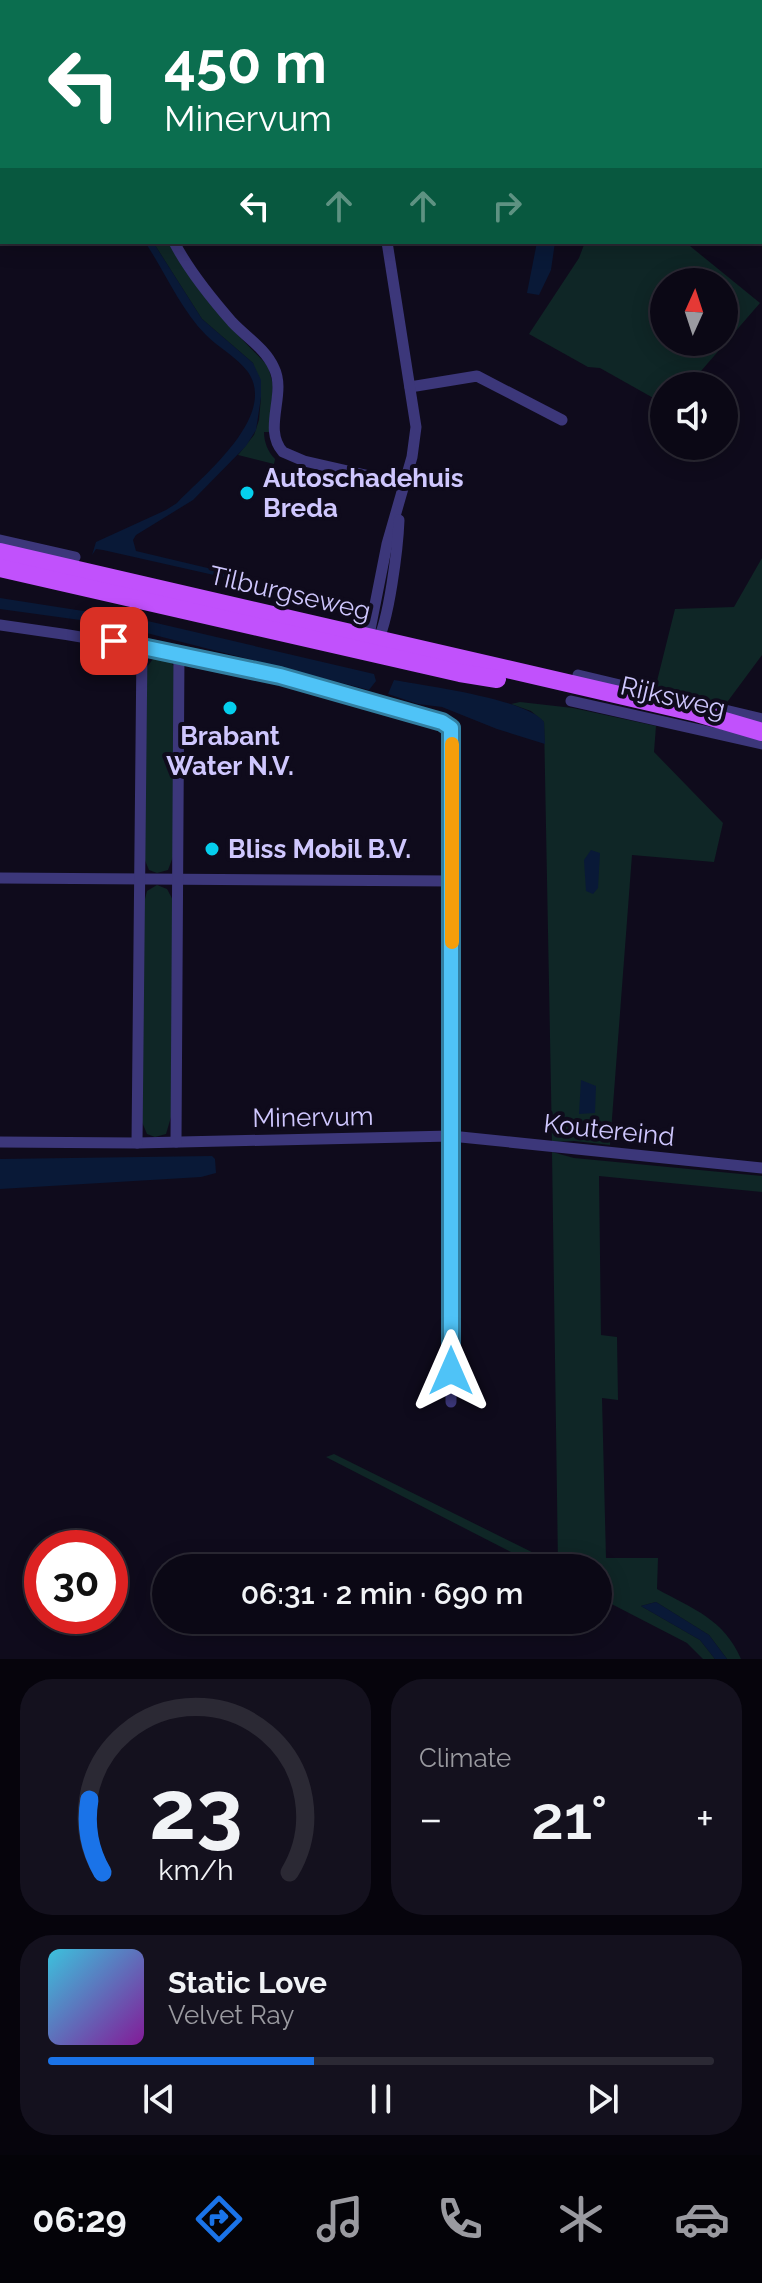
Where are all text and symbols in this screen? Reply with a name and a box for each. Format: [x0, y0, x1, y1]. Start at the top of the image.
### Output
text: 450 m [164, 30, 327, 96]
icon: left [32, 32, 136, 136]
text: Minervum [164, 97, 332, 139]
icon: left [233, 184, 277, 228]
icon: ahead [317, 184, 361, 228]
icon: ahead [401, 184, 445, 228]
icon: right [485, 184, 529, 228]
north arrow [650, 268, 738, 356]
map controls [650, 268, 738, 460]
button: sound [650, 372, 738, 460]
place label: Autoschadehuis Breda [263, 463, 464, 523]
marker: Autoschadehuis Breda [238, 484, 256, 502]
street label: Tilburgseweg [207, 560, 373, 626]
pin [80, 607, 148, 675]
icon: arrive [92, 619, 136, 663]
street label: Rijksweg [618, 670, 728, 724]
marker: Brabant Water N.V. [221, 699, 239, 717]
place label: Brabant Water N.V. [166, 721, 294, 781]
place label: Bliss Mobil B.V. [228, 834, 411, 864]
marker: Bliss Mobil B.V. [203, 840, 221, 858]
street label: Minervum [252, 1101, 374, 1133]
street label: Koutereind [542, 1108, 676, 1152]
position arrow [409, 1329, 493, 1413]
speed limit sign: 30 [24, 1530, 128, 1634]
text: 06:31 · 2 min · 690 m [241, 1576, 523, 1611]
text: Climate [419, 1743, 511, 1773]
text: 23 [149, 1761, 242, 1858]
text: 21° [531, 1783, 608, 1853]
text: − [419, 1793, 443, 1844]
text: + [696, 1793, 714, 1844]
text: km/h [158, 1853, 233, 1887]
text: Static Love [168, 1965, 327, 2000]
text: Velvet Ray [168, 2000, 294, 2030]
icon: previous [137, 2077, 181, 2121]
icon: pause [359, 2077, 403, 2121]
icon: next [581, 2077, 625, 2121]
icon: directions [191, 2191, 247, 2247]
icon: music [312, 2191, 368, 2247]
icon: phone [432, 2191, 488, 2247]
icon: climate [553, 2191, 609, 2247]
icon: car [674, 2191, 730, 2247]
text: 06:29 [32, 2198, 127, 2240]

